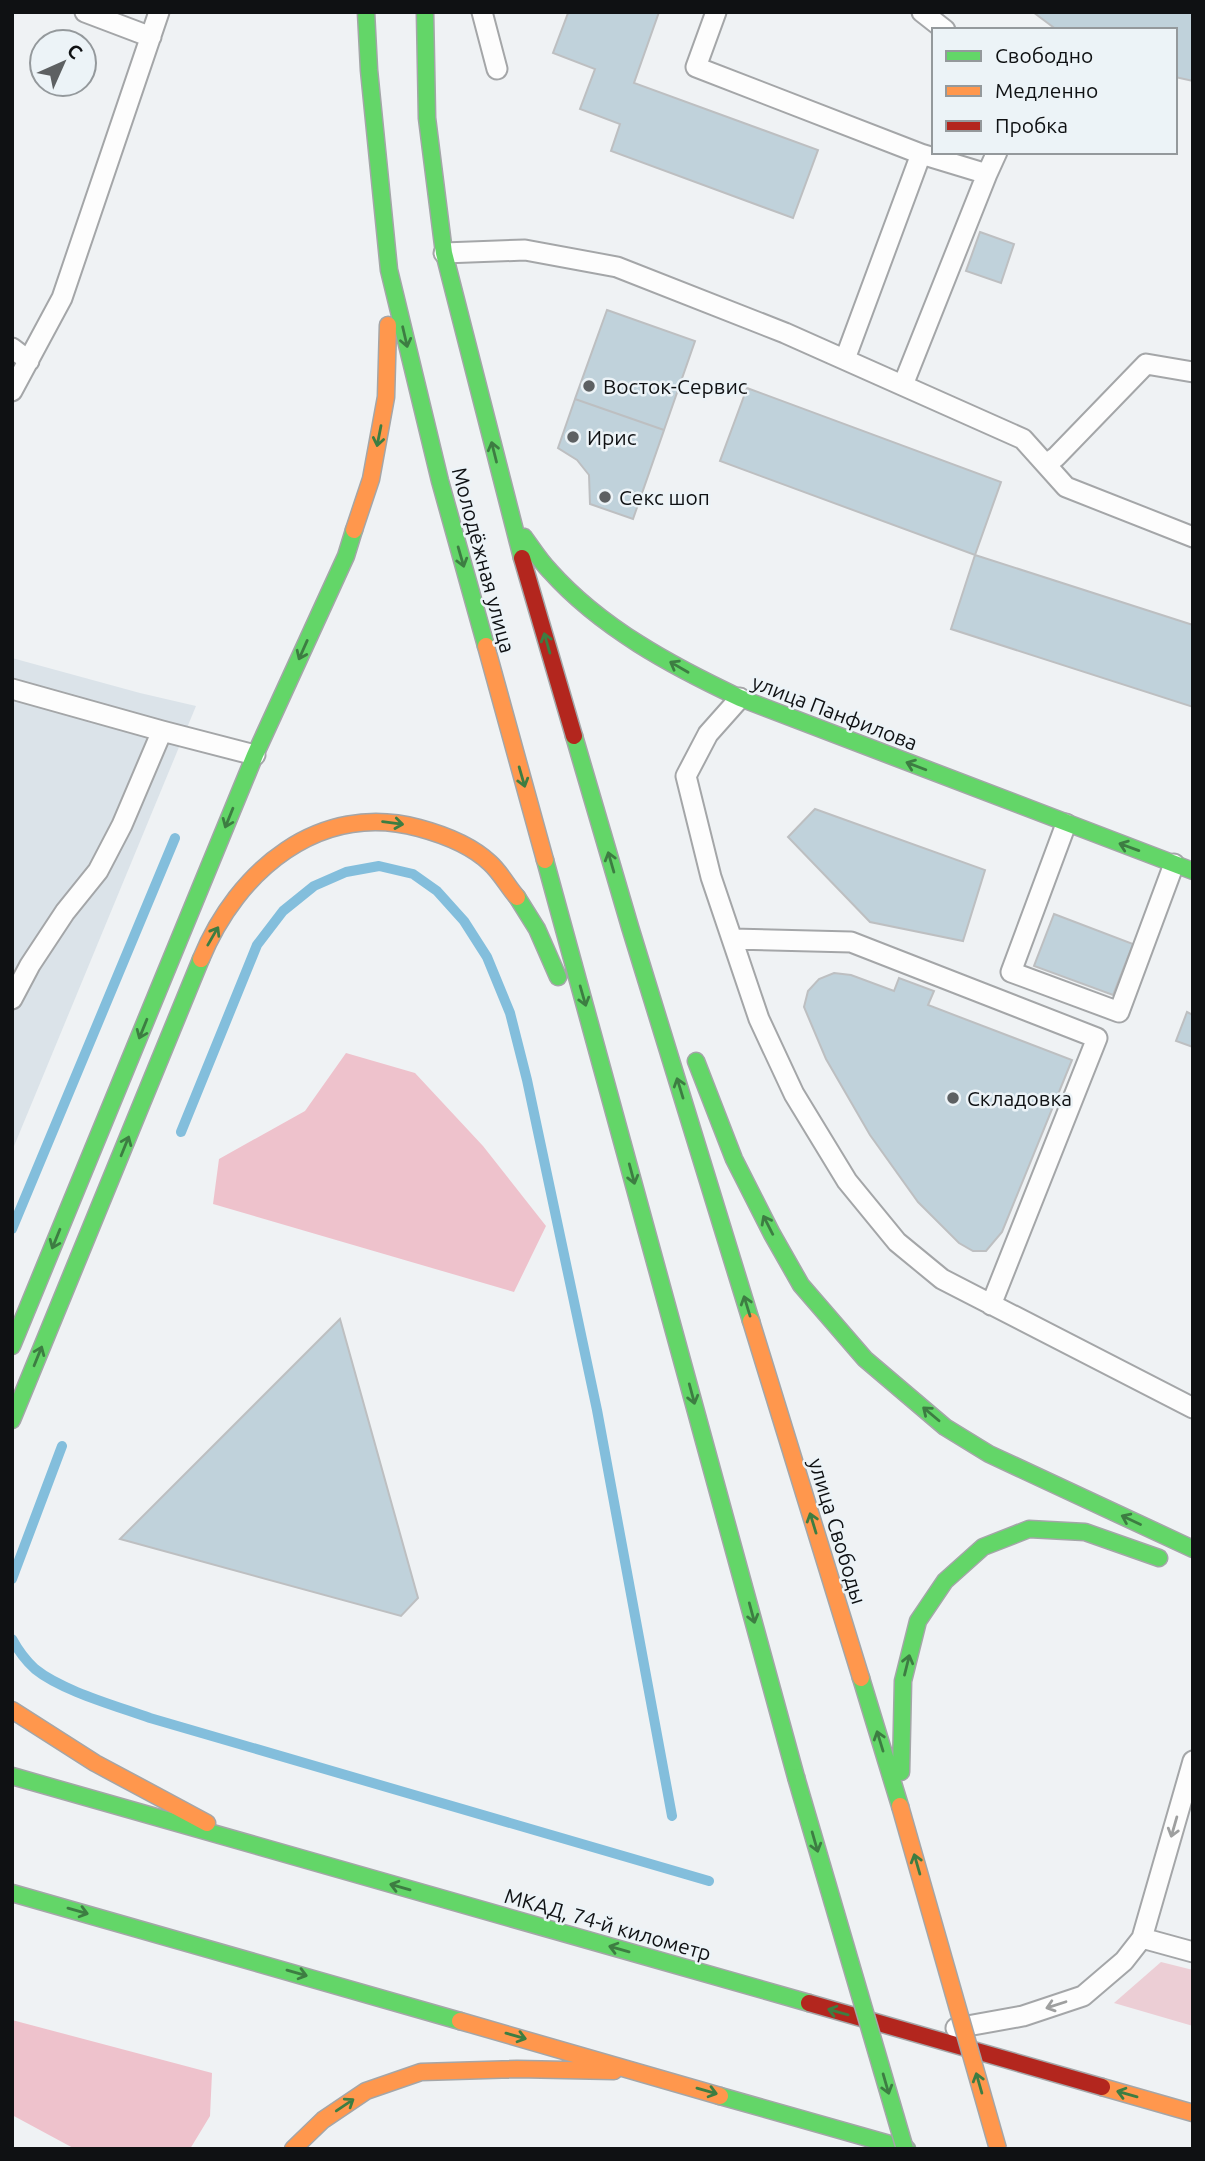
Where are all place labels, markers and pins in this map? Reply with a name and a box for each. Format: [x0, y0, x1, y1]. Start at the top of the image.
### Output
place label: Восток-Сервис [603, 374, 748, 398]
marker: Восток-Сервис [581, 378, 597, 394]
place label: Ирис [587, 425, 637, 449]
marker: Ирис [565, 429, 581, 445]
place label: Секс шоп [619, 485, 710, 509]
marker: Секс шоп [597, 489, 613, 505]
place label: Складовка [967, 1086, 1072, 1110]
marker: Складовка [945, 1090, 961, 1106]

